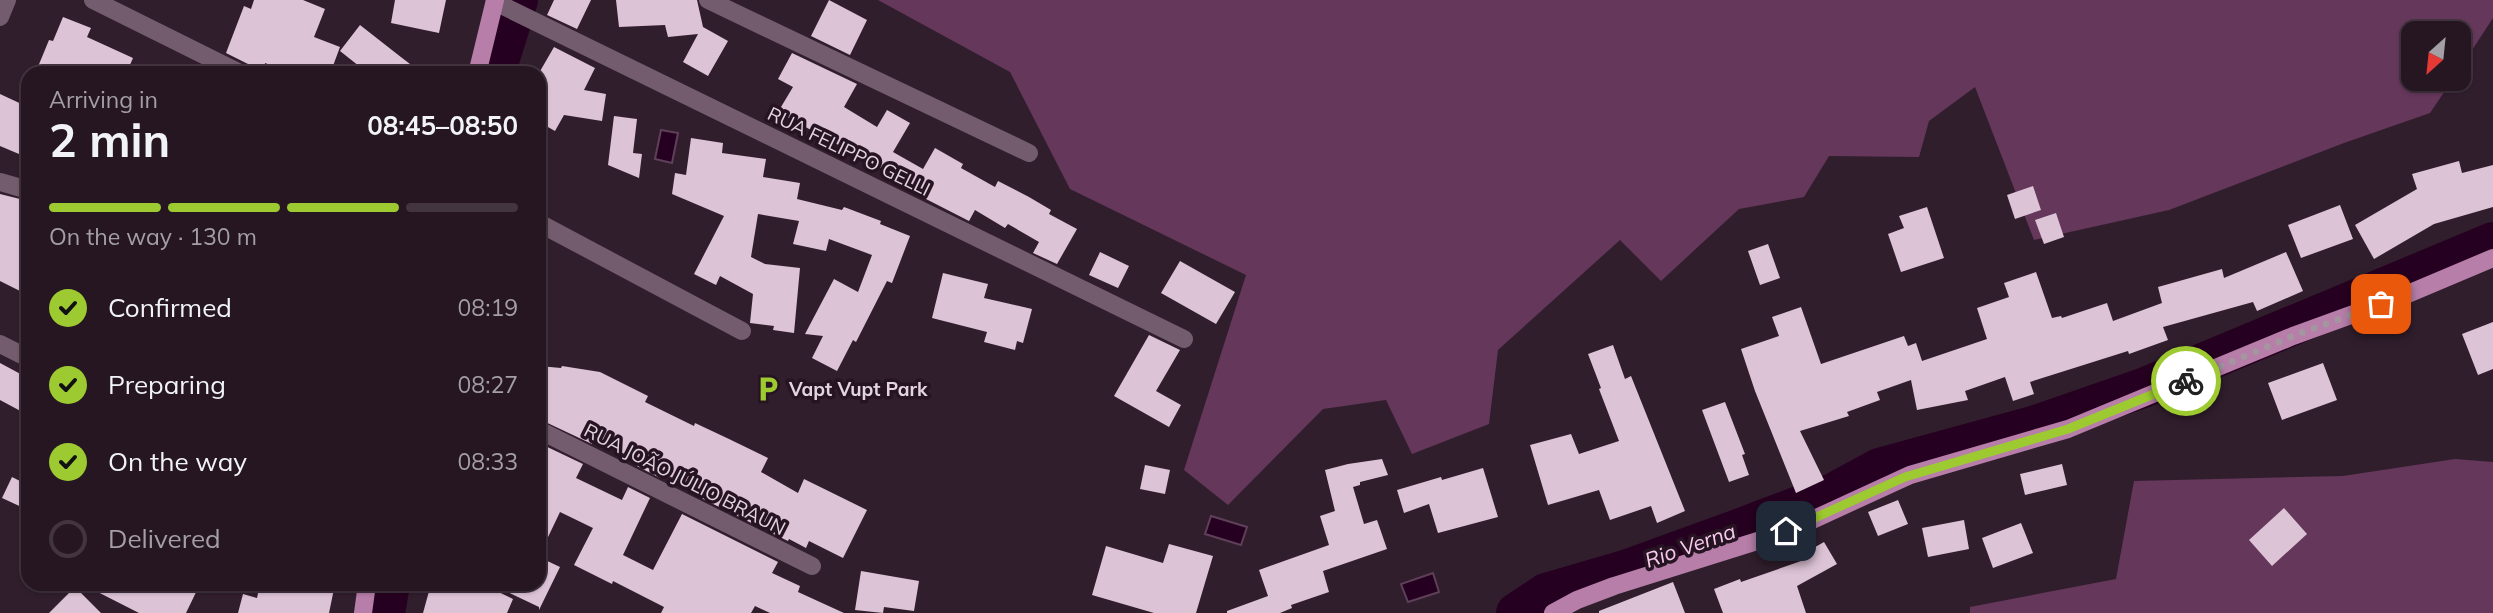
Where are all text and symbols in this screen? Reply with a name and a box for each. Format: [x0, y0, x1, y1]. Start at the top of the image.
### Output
north arrow [2401, 21, 2471, 91]
map controls [2401, 21, 2471, 91]
text: Arriving in [49, 85, 158, 114]
street label: RUA FELIPPO GELLI [764, 101, 934, 201]
text: 08:45–08:50 [367, 109, 518, 142]
text: 2 min [49, 111, 170, 169]
text: On the way · 130 m [49, 222, 257, 251]
pin [2351, 274, 2411, 334]
icon: bag [2362, 285, 2400, 323]
icon: check [49, 289, 87, 327]
text: Confirmed [108, 291, 232, 324]
text: 08:19 [458, 293, 518, 322]
courier [2151, 346, 2221, 416]
icon: bike [2167, 362, 2205, 400]
icon: check [49, 366, 87, 404]
text: Preparing [108, 368, 226, 401]
text: 08:27 [458, 370, 518, 399]
parking icon: Vapt Vupt Park [753, 374, 783, 404]
place label: Vapt Vupt Park [788, 377, 928, 401]
street label: RUA JOÃO JÚLIO BRAUN [580, 418, 790, 540]
icon: check [49, 443, 87, 481]
text: On the way [108, 445, 247, 478]
text: 08:33 [458, 447, 518, 476]
pin [1756, 501, 1816, 561]
icon: home [1767, 512, 1805, 550]
water label: Rio Verna [1641, 517, 1739, 573]
text: Delivered [108, 522, 221, 555]

